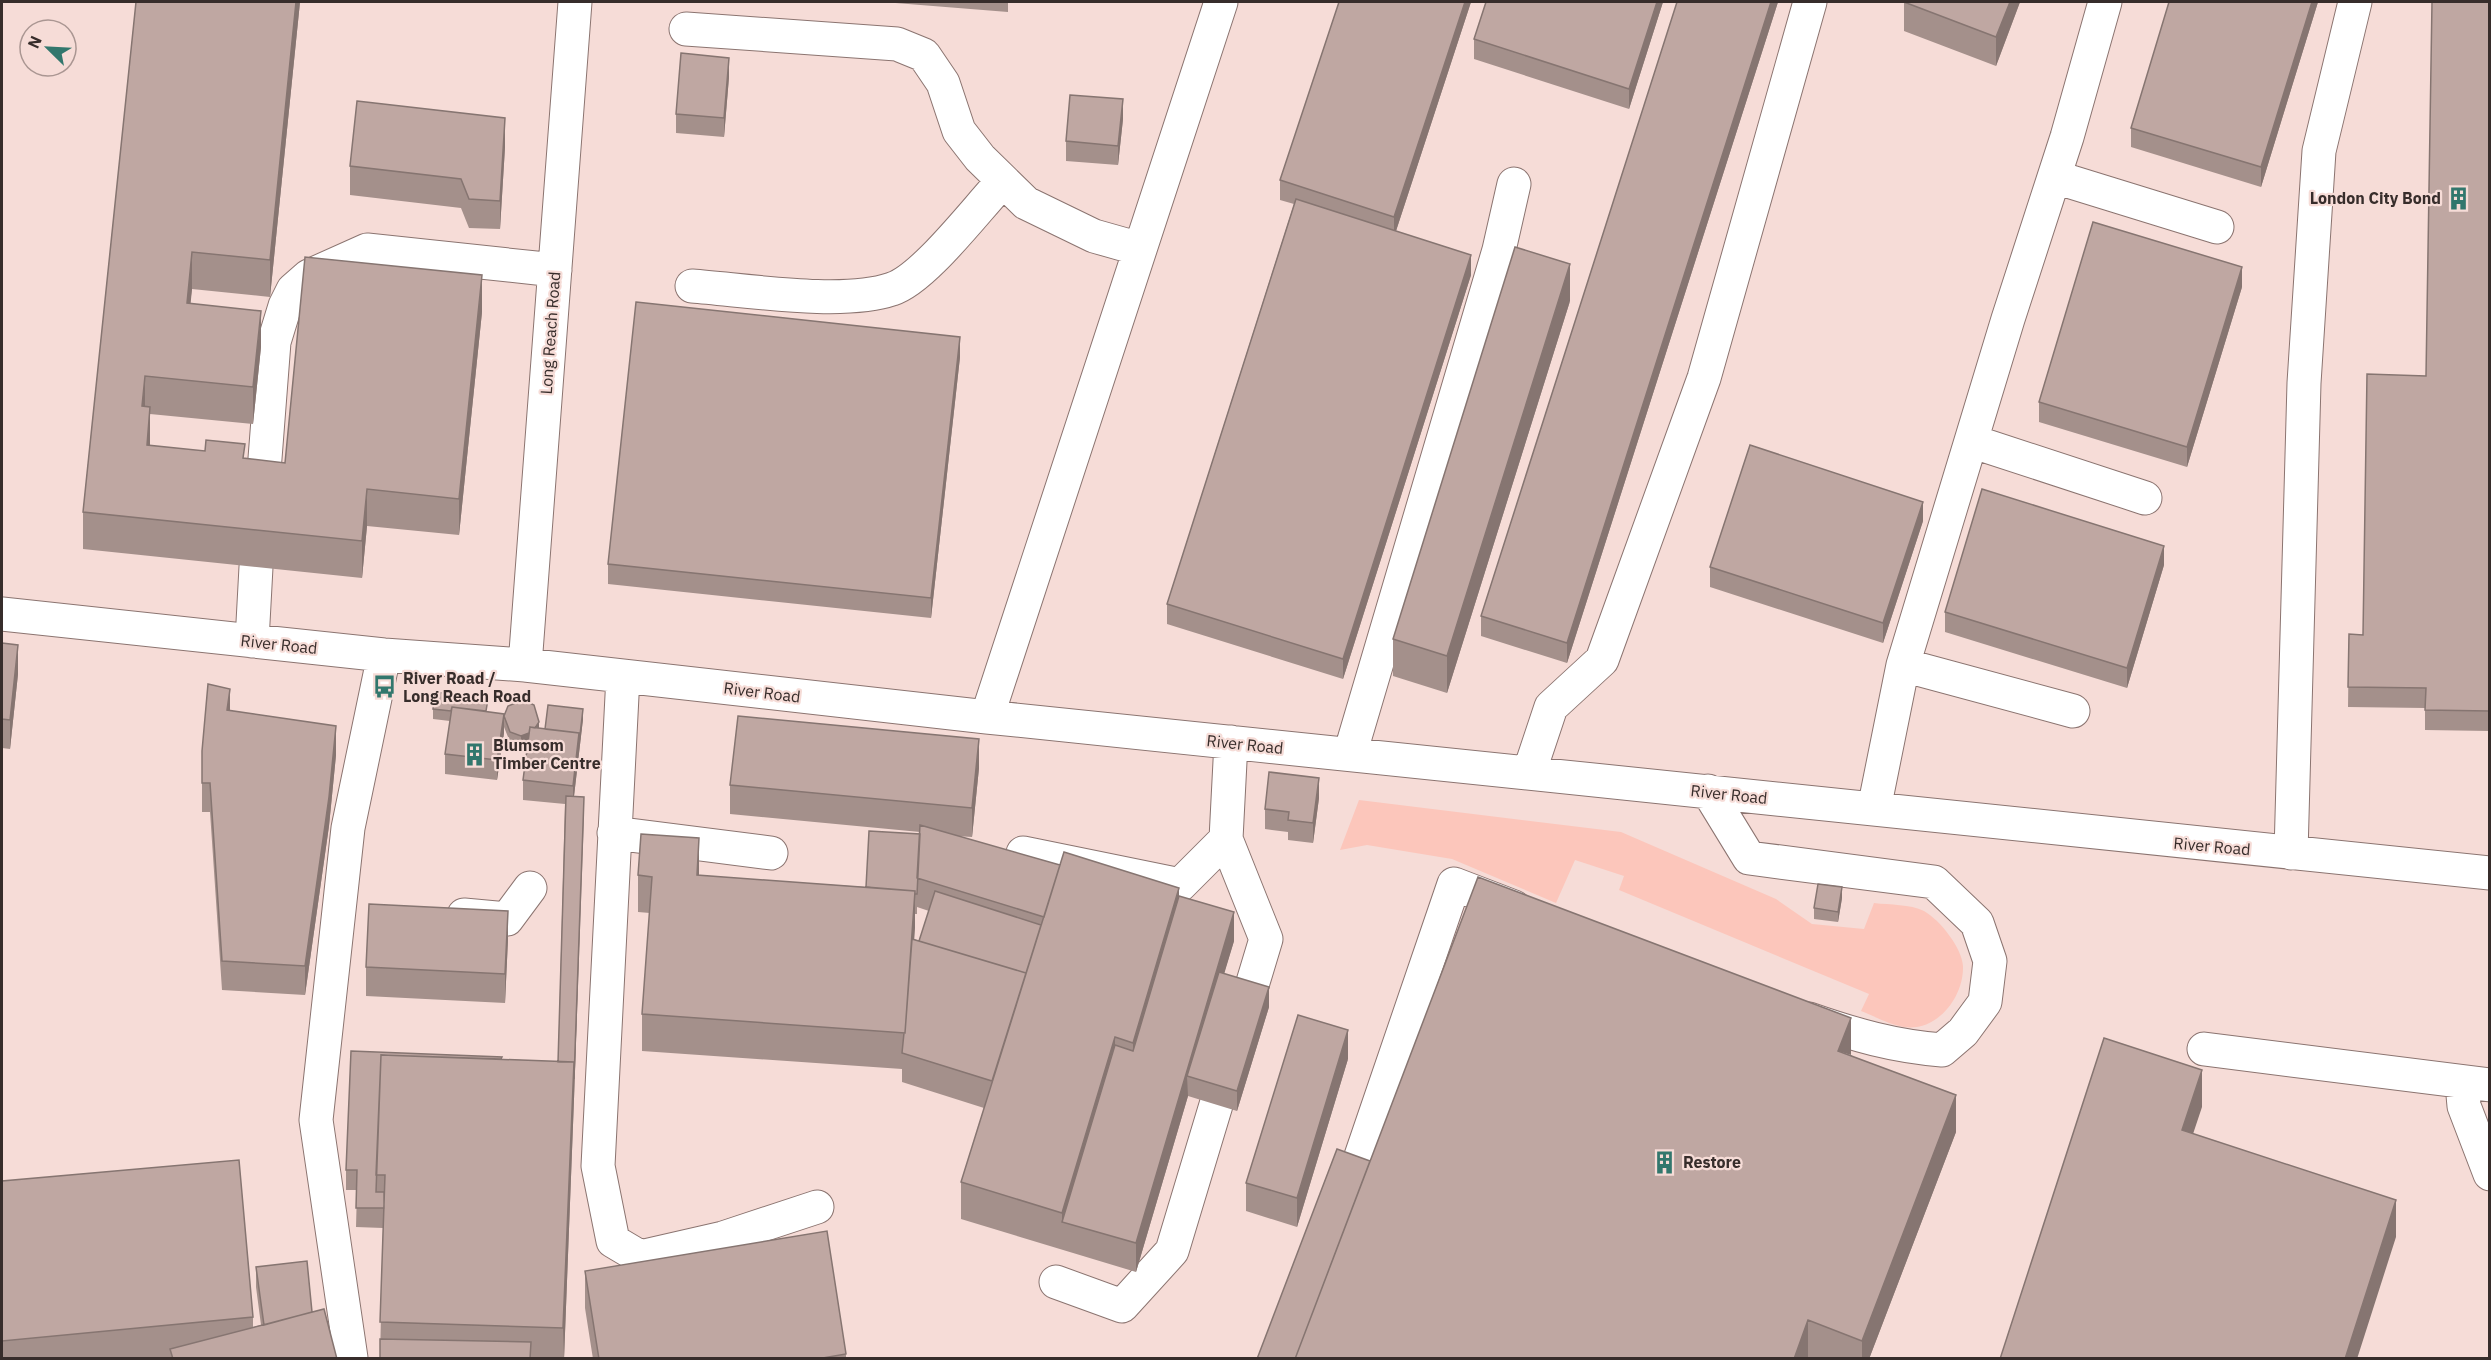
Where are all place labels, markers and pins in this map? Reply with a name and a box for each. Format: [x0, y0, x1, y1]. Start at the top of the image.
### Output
building icon: London City Bond [2446, 185, 2472, 211]
place label: London City Bond [2310, 188, 2441, 208]
place label: River Road / Long Reach Road [403, 668, 531, 706]
bus stop icon: River Road / Long Reach Road [372, 674, 398, 700]
place label: Blumsom Timber Centre [493, 735, 601, 773]
building icon: Blumsom Timber Centre [462, 741, 488, 767]
building icon: Restore [1652, 1149, 1678, 1175]
place label: Restore [1683, 1152, 1741, 1172]

